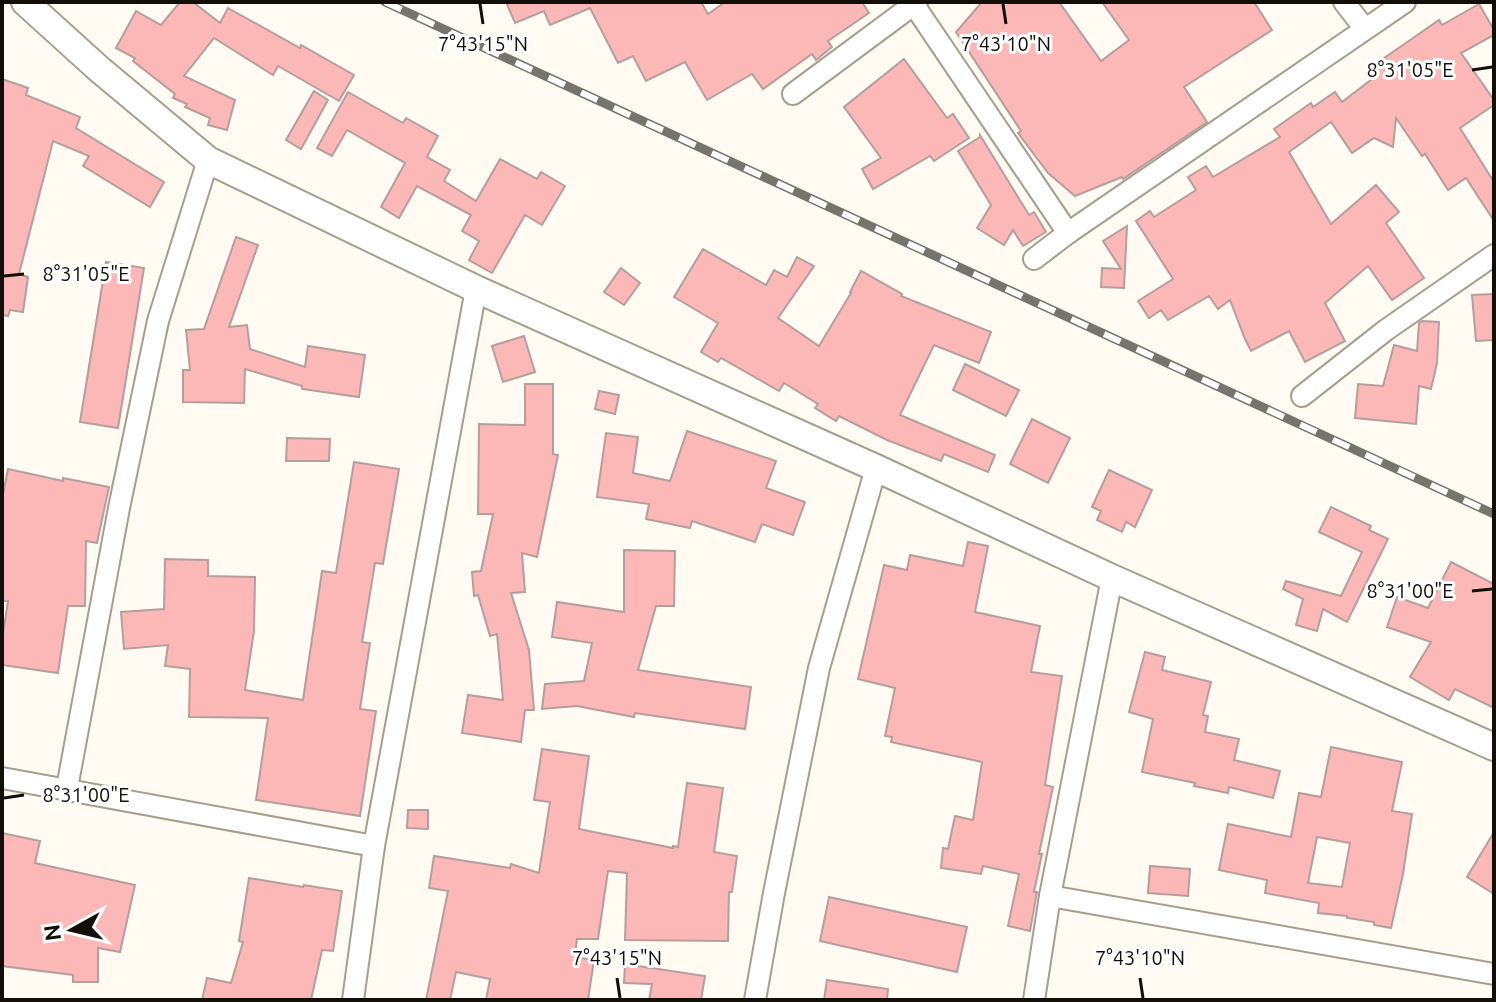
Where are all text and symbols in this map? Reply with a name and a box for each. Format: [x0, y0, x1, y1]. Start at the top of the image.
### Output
text: 7°43'15"N [438, 32, 528, 55]
text: 7°43'10"N [961, 32, 1051, 55]
text: 8°31'05"E [1367, 58, 1453, 81]
text: 8°31'05"E [43, 262, 129, 285]
text: 8°31'00"E [1367, 579, 1453, 602]
text: 8°31'00"E [43, 783, 129, 806]
north arrow [32, 890, 112, 970]
text: N [38, 923, 65, 943]
text: 7°43'15"N [572, 946, 662, 969]
text: 7°43'10"N [1095, 946, 1185, 969]

